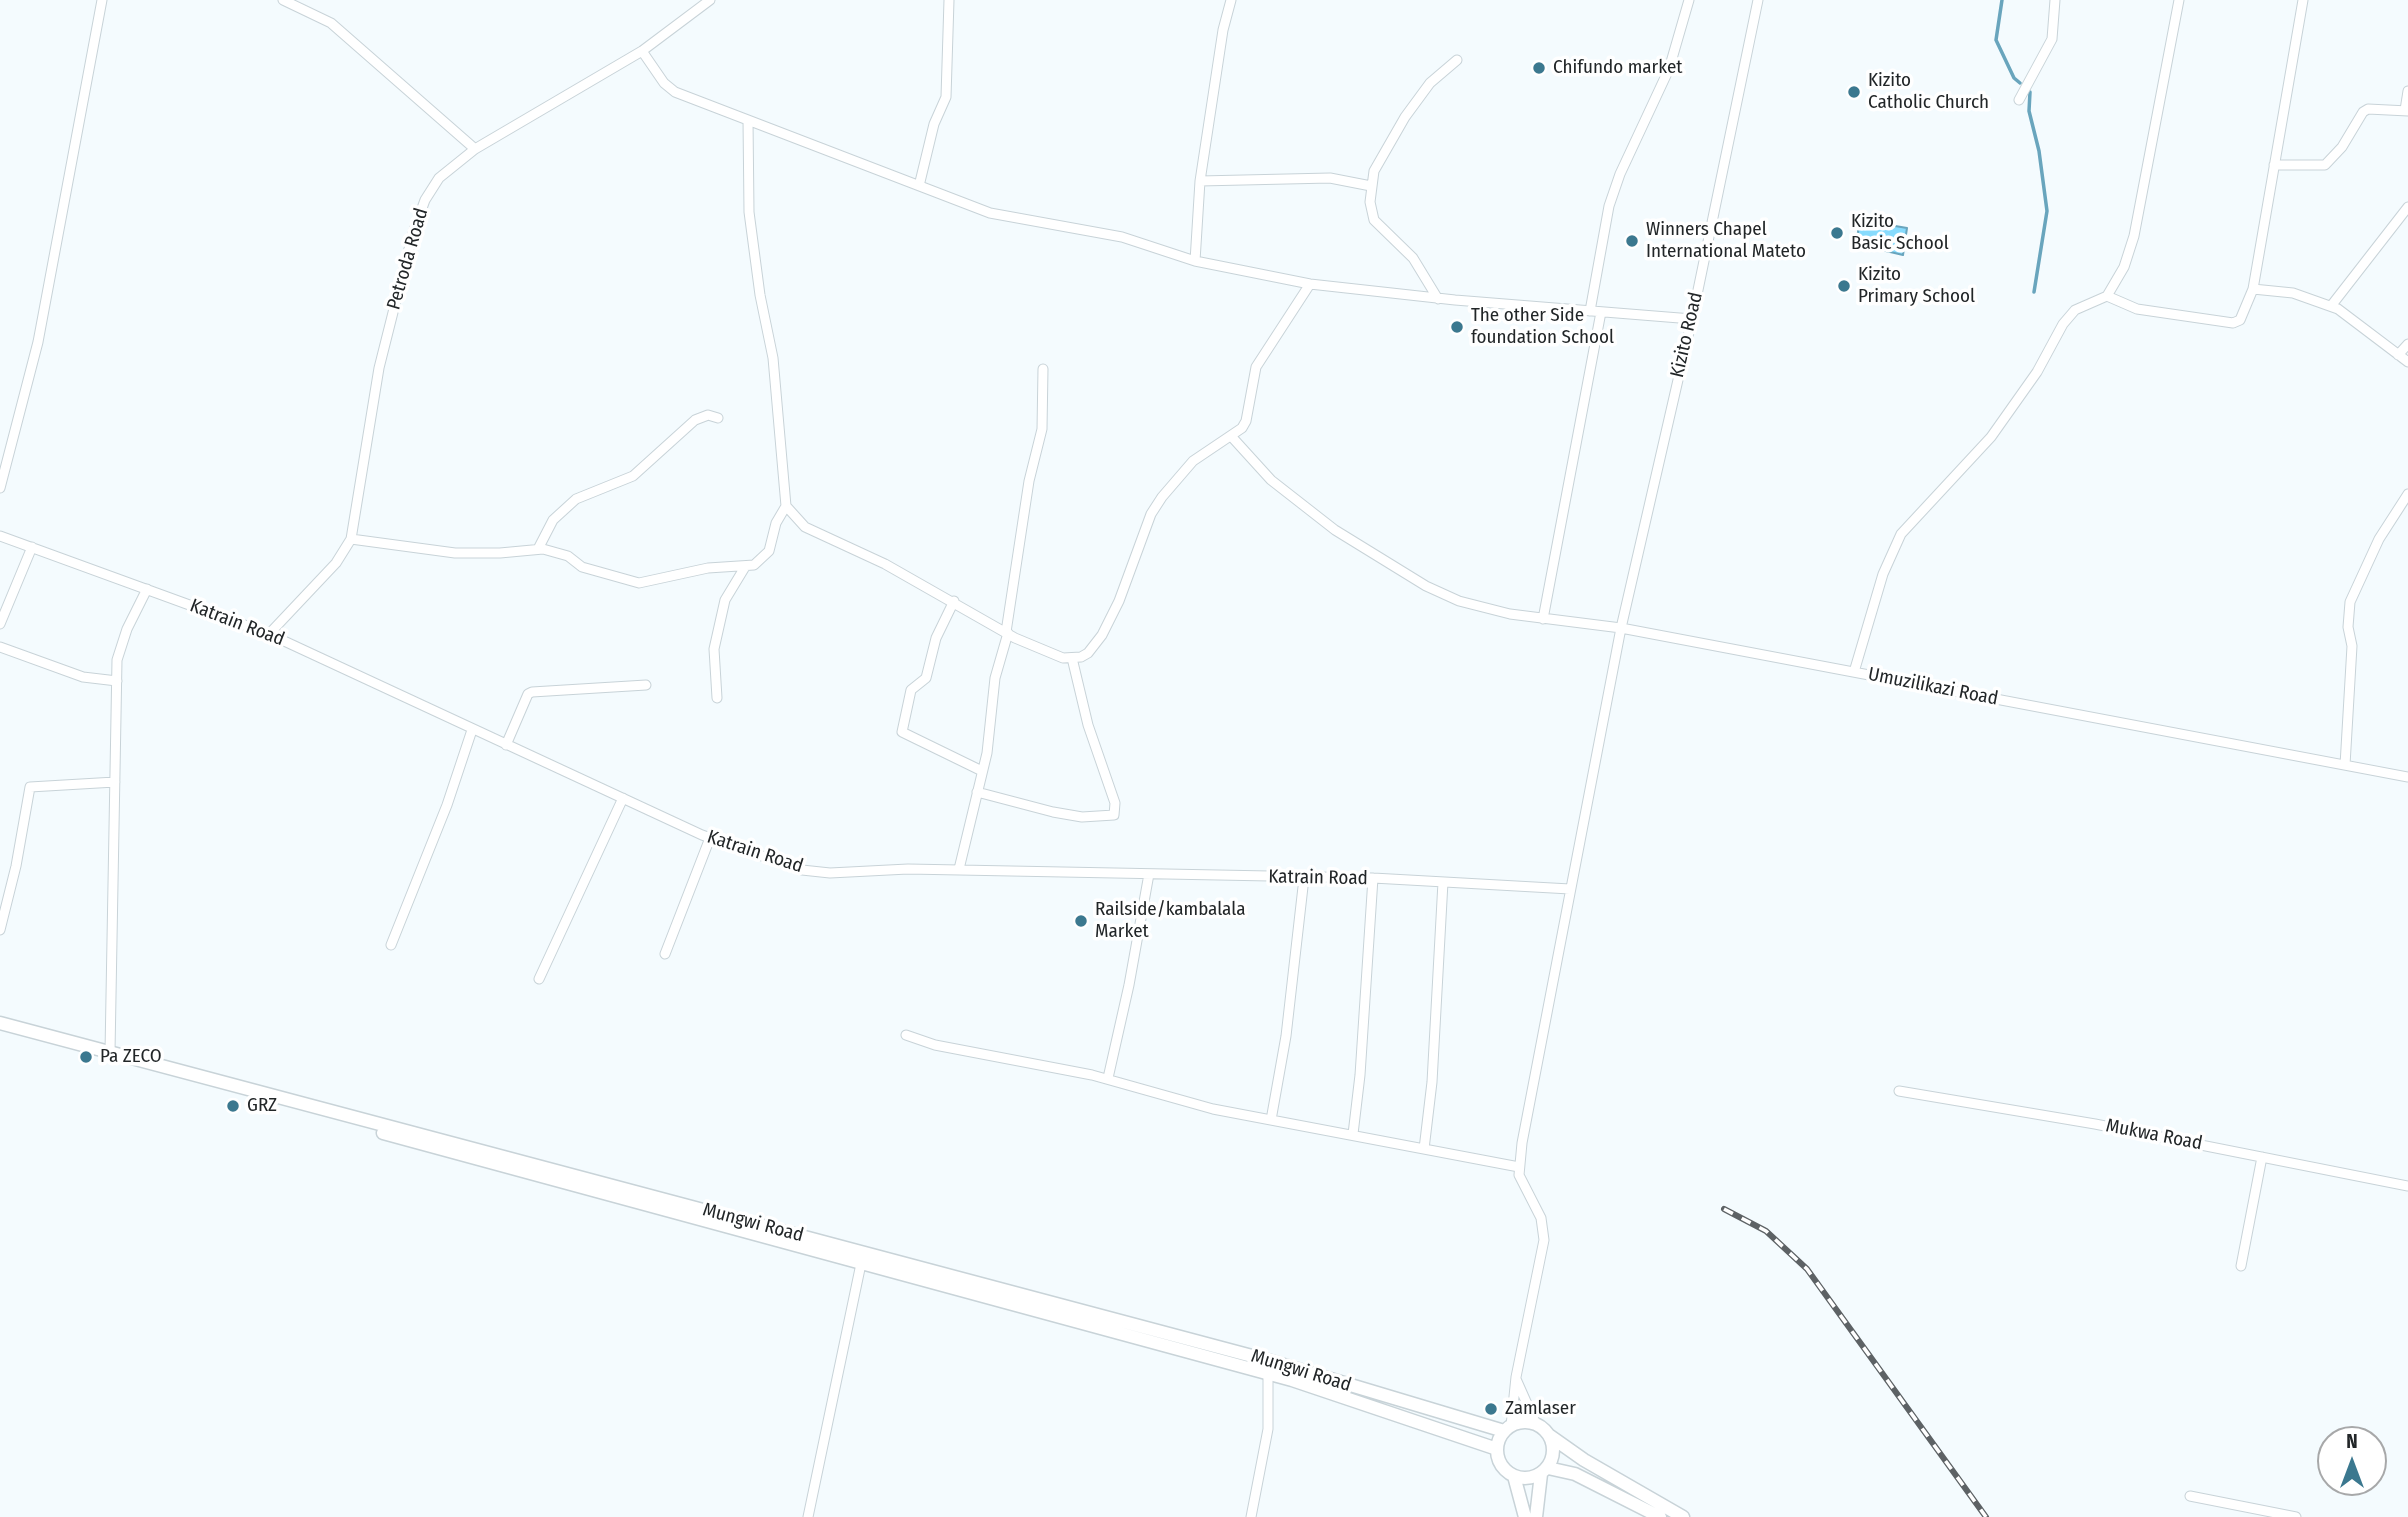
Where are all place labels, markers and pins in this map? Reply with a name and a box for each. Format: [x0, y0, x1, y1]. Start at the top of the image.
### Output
place label: Chifundo market [1553, 57, 1683, 79]
marker: Chifundo market [1531, 60, 1547, 76]
place label: Kizito Catholic Church [1868, 70, 1989, 114]
marker: Kizito Catholic Church [1846, 84, 1862, 100]
place label: Kizito Basic School [1851, 211, 1949, 255]
place label: Winners Chapel International Mateto [1646, 219, 1806, 263]
marker: Kizito Basic School [1829, 225, 1845, 241]
marker: Winners Chapel International Mateto [1624, 233, 1640, 249]
place label: Kizito Primary School [1858, 264, 1975, 308]
marker: Kizito Primary School [1836, 278, 1852, 294]
place label: The other Side foundation School [1471, 305, 1614, 349]
marker: The other Side foundation School [1449, 319, 1465, 335]
place label: Railside/kambalala Market [1095, 899, 1245, 943]
marker: Railside/kambalala Market [1073, 913, 1089, 929]
place label: Pa ZECO [100, 1046, 162, 1068]
marker: Pa ZECO [78, 1049, 94, 1065]
place label: GRZ [247, 1095, 277, 1117]
marker: GRZ [225, 1098, 241, 1114]
place label: Zamlaser [1505, 1398, 1576, 1420]
marker: Zamlaser [1483, 1401, 1499, 1417]

